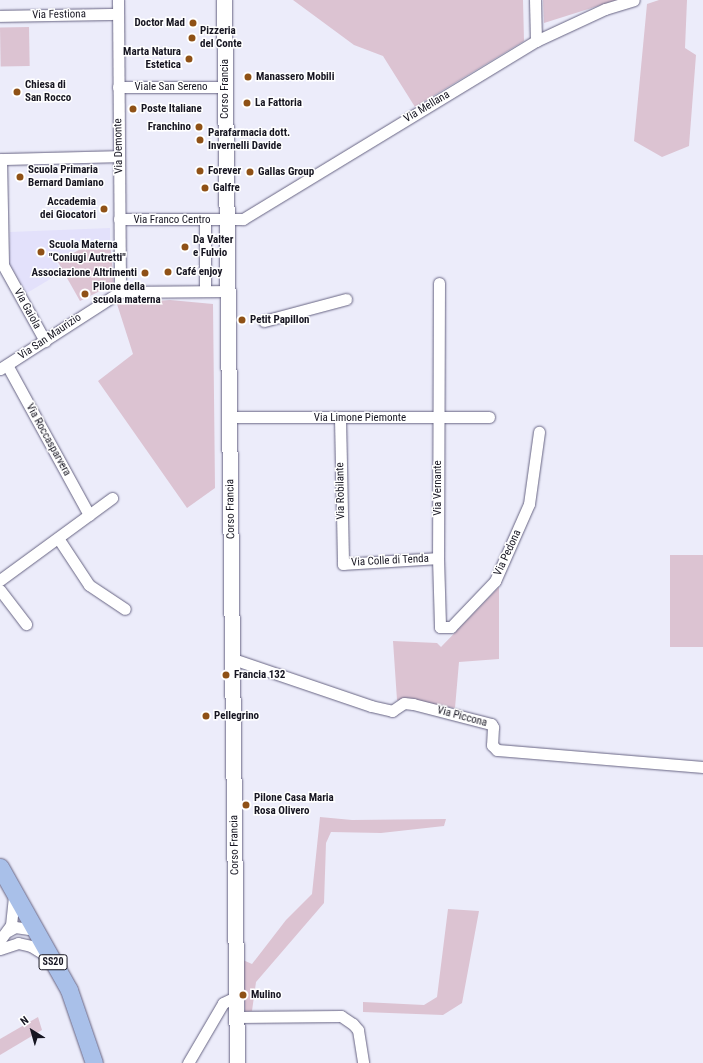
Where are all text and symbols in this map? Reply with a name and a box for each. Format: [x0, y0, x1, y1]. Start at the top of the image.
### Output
street label: Via Festiona [32, 8, 86, 22]
place label: Doctor Mad [134, 16, 185, 30]
marker: Doctor Mad [188, 18, 198, 28]
place label: Pizzeria del Conte [200, 25, 242, 51]
marker: Pizzeria del Conte [187, 33, 197, 43]
place label: Marta Natura Estetica [123, 46, 181, 72]
marker: Marta Natura Estetica [184, 54, 194, 64]
street label: Corso Francia [218, 59, 232, 119]
place label: Manassero Mobili [256, 70, 334, 84]
marker: Manassero Mobili [243, 72, 253, 82]
place label: Chiesa di San Rocco [25, 79, 71, 105]
street label: Viale San Sereno [134, 80, 208, 94]
marker: Chiesa di San Rocco [12, 87, 22, 97]
street label: Via Mellana [402, 88, 452, 126]
place label: La Fattoria [255, 96, 302, 110]
marker: La Fattoria [242, 98, 252, 108]
place label: Poste Italiane [141, 102, 202, 116]
marker: Poste Italiane [128, 104, 138, 114]
street label: Via Demonte [112, 118, 126, 174]
place label: Franchino [148, 120, 191, 134]
marker: Franchino [194, 122, 204, 132]
place label: Parafarmacia dott. Invernelli Davide [208, 127, 290, 153]
marker: Parafarmacia dott. Invernelli Davide [195, 135, 205, 145]
place label: Scuola Primaria Bernard Damiano [28, 164, 104, 190]
place label: Forever [208, 164, 241, 178]
place label: Gallas Group [258, 165, 314, 179]
marker: Forever [195, 166, 205, 176]
marker: Gallas Group [245, 167, 255, 177]
marker: Scuola Primaria Bernard Damiano [15, 172, 25, 182]
place label: Galfre [213, 181, 240, 195]
marker: Galfre [200, 183, 210, 193]
place label: Accademia dei Giocatori [40, 196, 96, 222]
marker: Accademia dei Giocatori [99, 204, 109, 214]
street label: Via Franco Centro [133, 213, 211, 227]
place label: Da Valter e Fulvio [193, 234, 233, 260]
place label: Scuola Materna "Coniugi Autretti" [49, 239, 126, 265]
marker: Da Valter e Fulvio [180, 242, 190, 252]
marker: Scuola Materna "Coniugi Autretti" [36, 247, 46, 257]
place label: Café enjoy [176, 265, 222, 279]
place label: Associazione Altrimenti [31, 266, 137, 280]
marker: Café enjoy [163, 267, 173, 277]
marker: Associazione Altrimenti [140, 268, 150, 278]
place label: Pilone della scuola materna [93, 281, 161, 307]
street label: Via Gaiola [11, 287, 43, 331]
marker: Pilone della scuola materna [80, 289, 90, 299]
street label: Via San Maurizio [16, 311, 84, 363]
place label: Petit Papillon [250, 313, 310, 327]
marker: Petit Papillon [237, 315, 247, 325]
street label: Via Roccasparvera [23, 402, 73, 478]
street label: Via Limone Piemonte [314, 411, 406, 425]
street label: Via Vernante [431, 460, 445, 516]
street label: Via Robilante [334, 462, 348, 520]
street label: Corso Francia [224, 479, 238, 539]
street label: Via Pedona [492, 528, 524, 578]
street label: Via Colle di Tenda [351, 552, 429, 570]
place label: Francia 132 [234, 668, 285, 682]
marker: Francia 132 [221, 670, 231, 680]
street label: Via Piccona [435, 704, 489, 730]
place label: Pellegrino [214, 709, 259, 723]
marker: Pellegrino [201, 711, 211, 721]
place label: Pilone Casa Maria Rosa Olivero [254, 792, 334, 818]
marker: Pilone Casa Maria Rosa Olivero [241, 800, 251, 810]
street label: Corso Francia [228, 815, 242, 875]
road number: SS20 [38, 954, 68, 970]
place label: Mulino [251, 988, 281, 1002]
marker: Mulino [238, 990, 248, 1000]
north arrow [12, 1011, 52, 1051]
text: N [18, 1014, 31, 1028]

